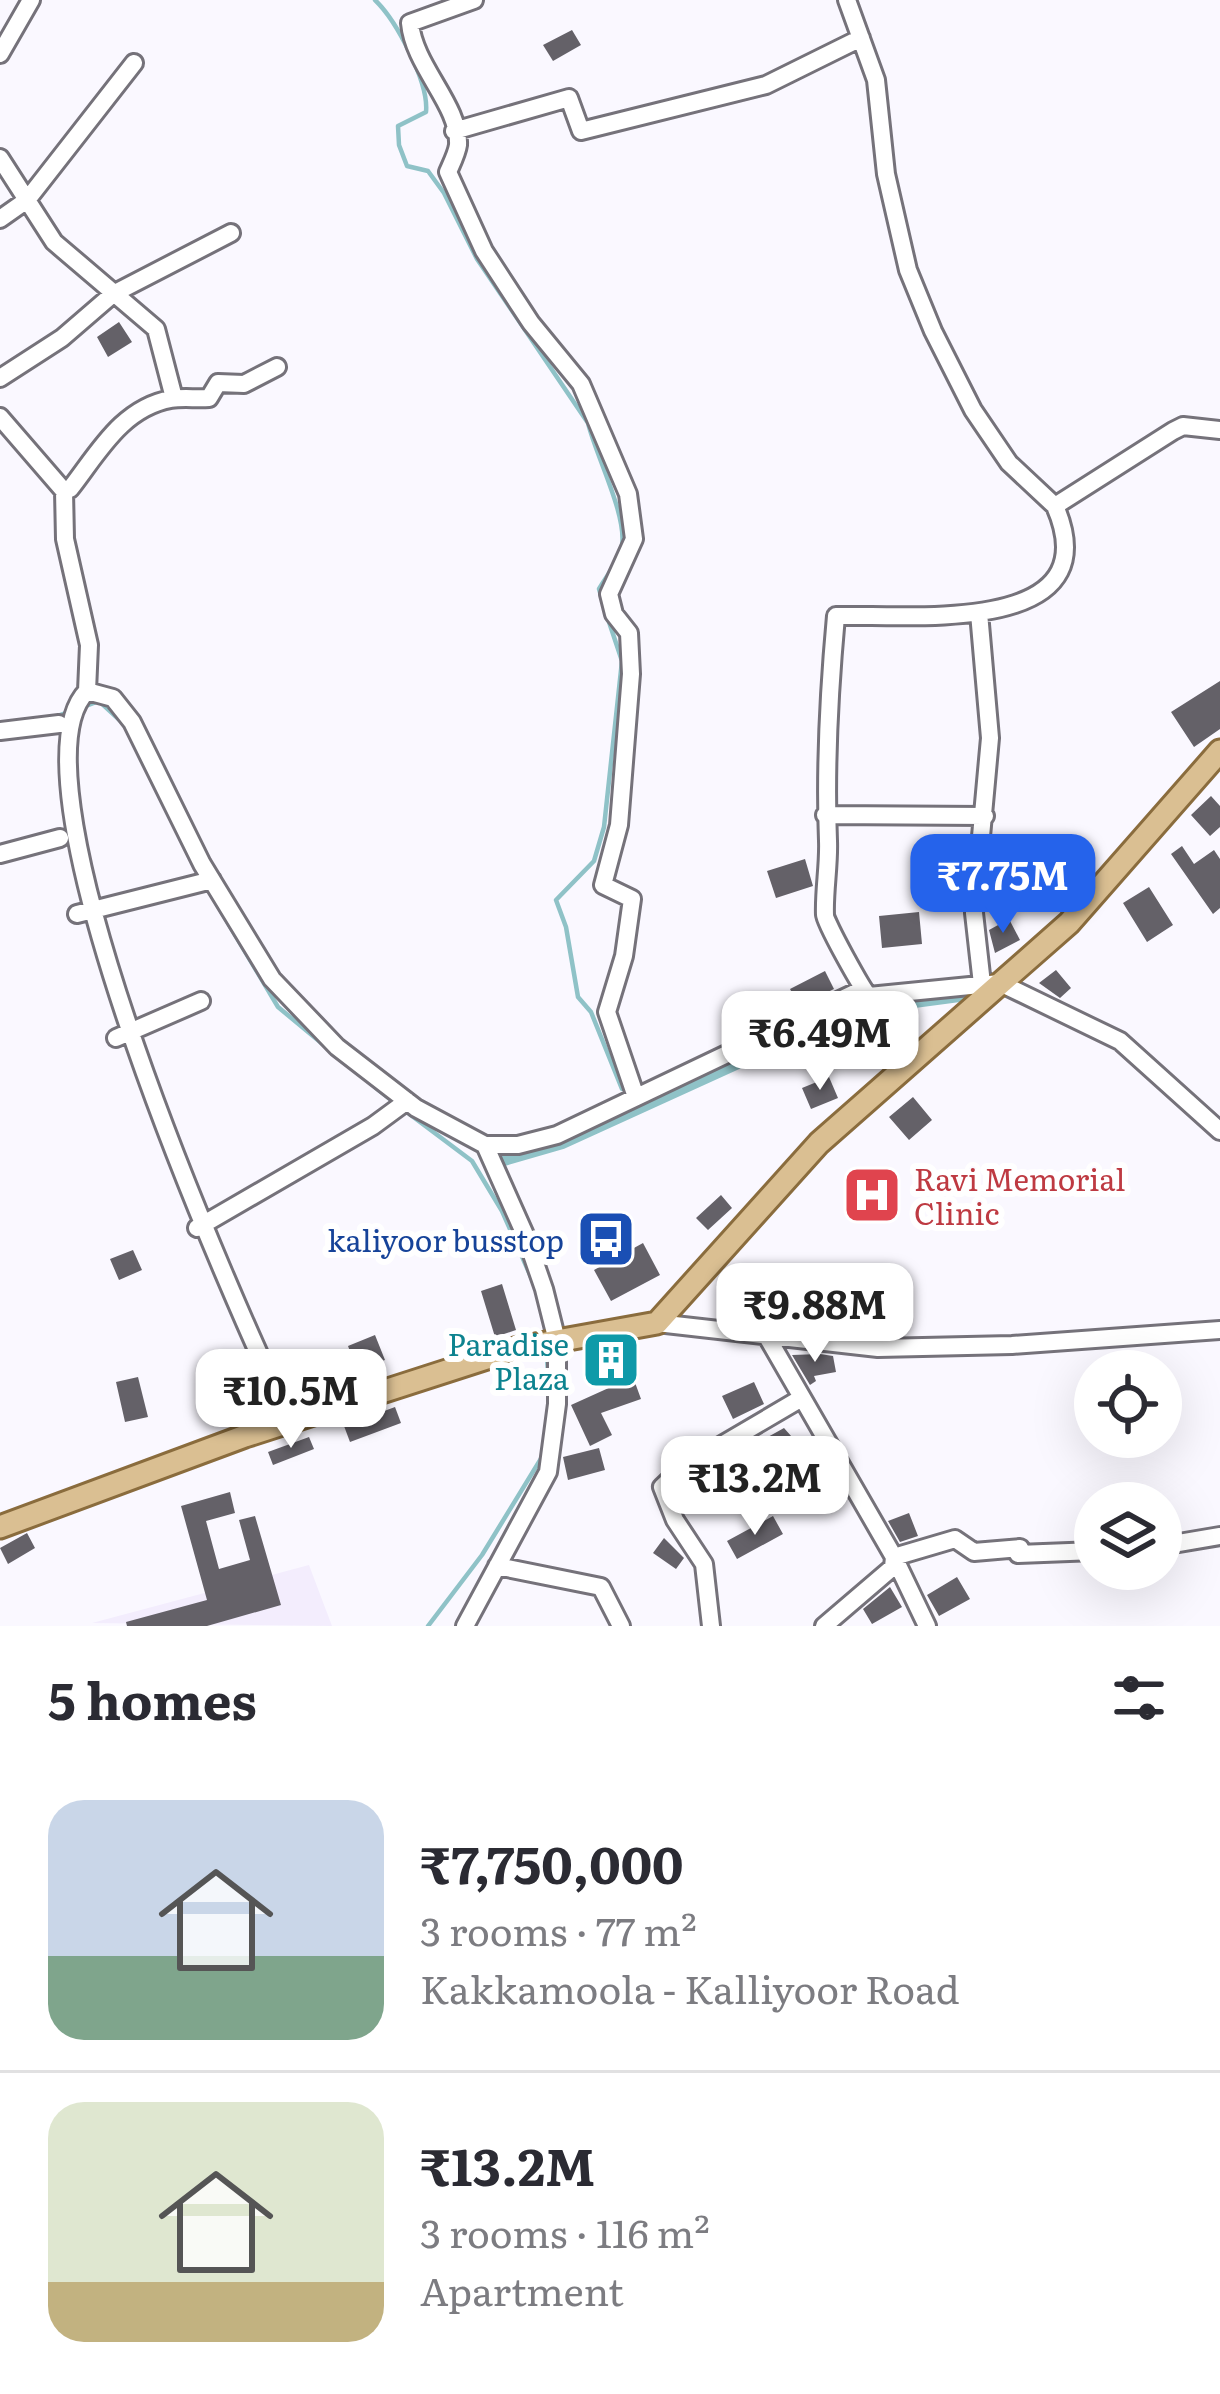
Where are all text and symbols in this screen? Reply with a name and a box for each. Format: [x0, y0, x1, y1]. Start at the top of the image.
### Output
pin: ₹7.75M [905, 834, 1101, 936]
text: ₹7.75M [937, 844, 1069, 902]
pin: ₹6.49M [722, 991, 918, 1093]
text: ₹6.49M [749, 1001, 891, 1059]
place label: Ravi Memorial Clinic [914, 1156, 1125, 1234]
hospital icon: Ravi Memorial Clinic [841, 1164, 903, 1226]
bus stop icon: kaliyoor busstop [575, 1208, 637, 1270]
place label: kaliyoor busstop [327, 1217, 564, 1261]
pin: ₹9.88M [717, 1263, 913, 1365]
text: ₹9.88M [743, 1273, 887, 1331]
place label: Paradise Plaza [447, 1321, 570, 1399]
building icon: Paradise Plaza [580, 1329, 642, 1391]
pin: ₹10.5M [193, 1349, 389, 1451]
map controls [1074, 1350, 1182, 1590]
button: locate [1074, 1350, 1182, 1458]
text: ₹10.5M [223, 1359, 359, 1417]
pin: ₹13.2M [657, 1436, 853, 1538]
text: ₹13.2M [688, 1446, 822, 1504]
button: layers [1074, 1482, 1182, 1590]
text: 5 homes [48, 1660, 257, 1736]
icon: filters [1106, 1665, 1172, 1731]
text: ₹7,750,000 [420, 1824, 683, 1900]
icon: home [144, 1848, 288, 1992]
text: 3 rooms · 77 m² [420, 1900, 697, 1958]
text: Kakkamoola - Kalliyoor Road [420, 1958, 960, 2016]
text: ₹13.2M [420, 2126, 595, 2202]
icon: home [144, 2150, 288, 2294]
text: 3 rooms · 116 m² [420, 2202, 710, 2260]
text: Apartment [420, 2260, 624, 2318]

